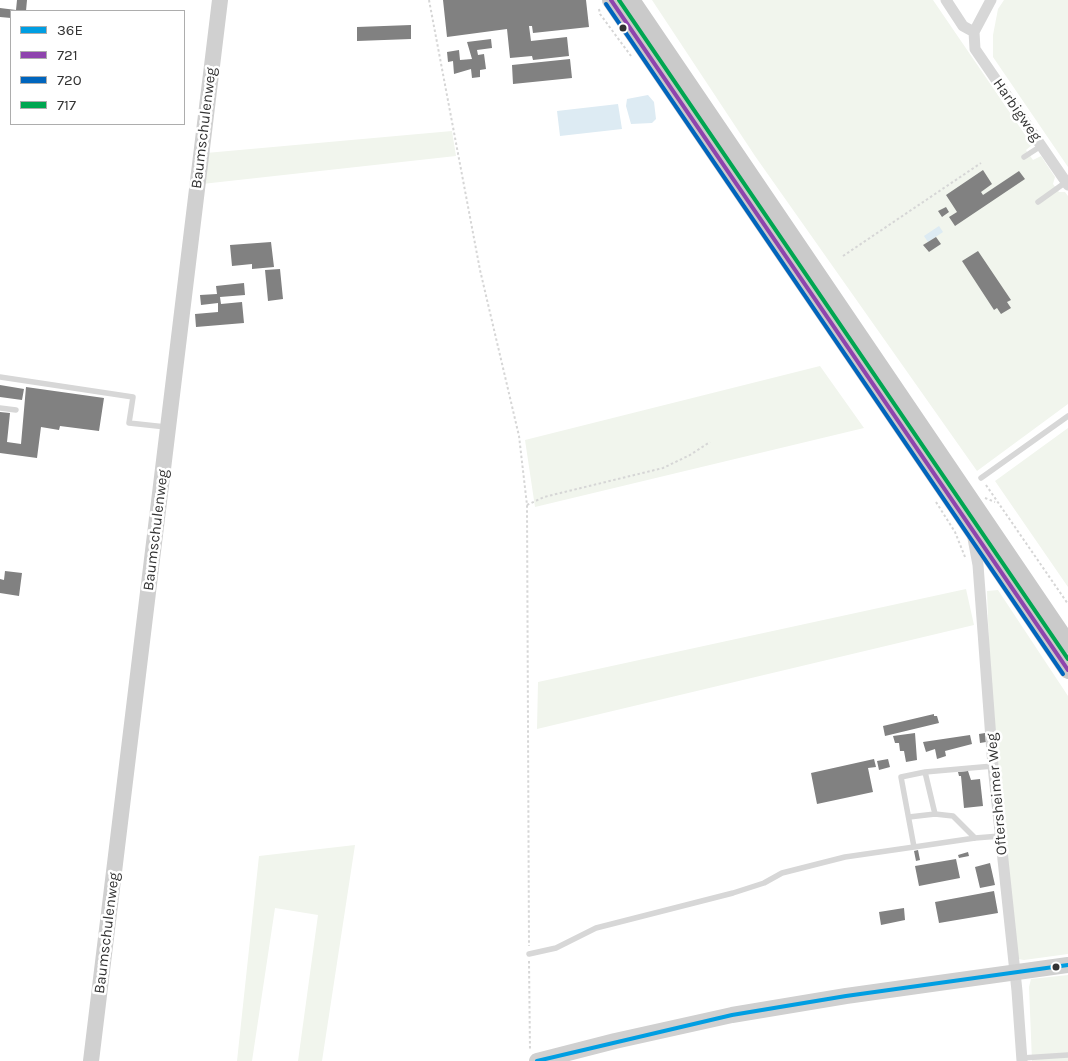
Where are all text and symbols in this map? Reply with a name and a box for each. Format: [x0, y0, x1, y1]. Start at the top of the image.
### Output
legend [10, 10, 185, 125]
text: 36E [57, 21, 83, 39]
unlabelled marker [618, 23, 628, 33]
text: 721 [57, 46, 78, 64]
street label: Baumschulenweg [188, 66, 220, 190]
text: 720 [57, 71, 82, 89]
street label: Harbigweg [989, 75, 1045, 145]
text: 717 [57, 96, 76, 114]
street label: Baumschulenweg [140, 468, 172, 592]
street label: Oftersheimer Weg [983, 732, 1011, 856]
street label: Baumschulenweg [91, 871, 123, 995]
unlabelled marker [1051, 962, 1061, 972]

